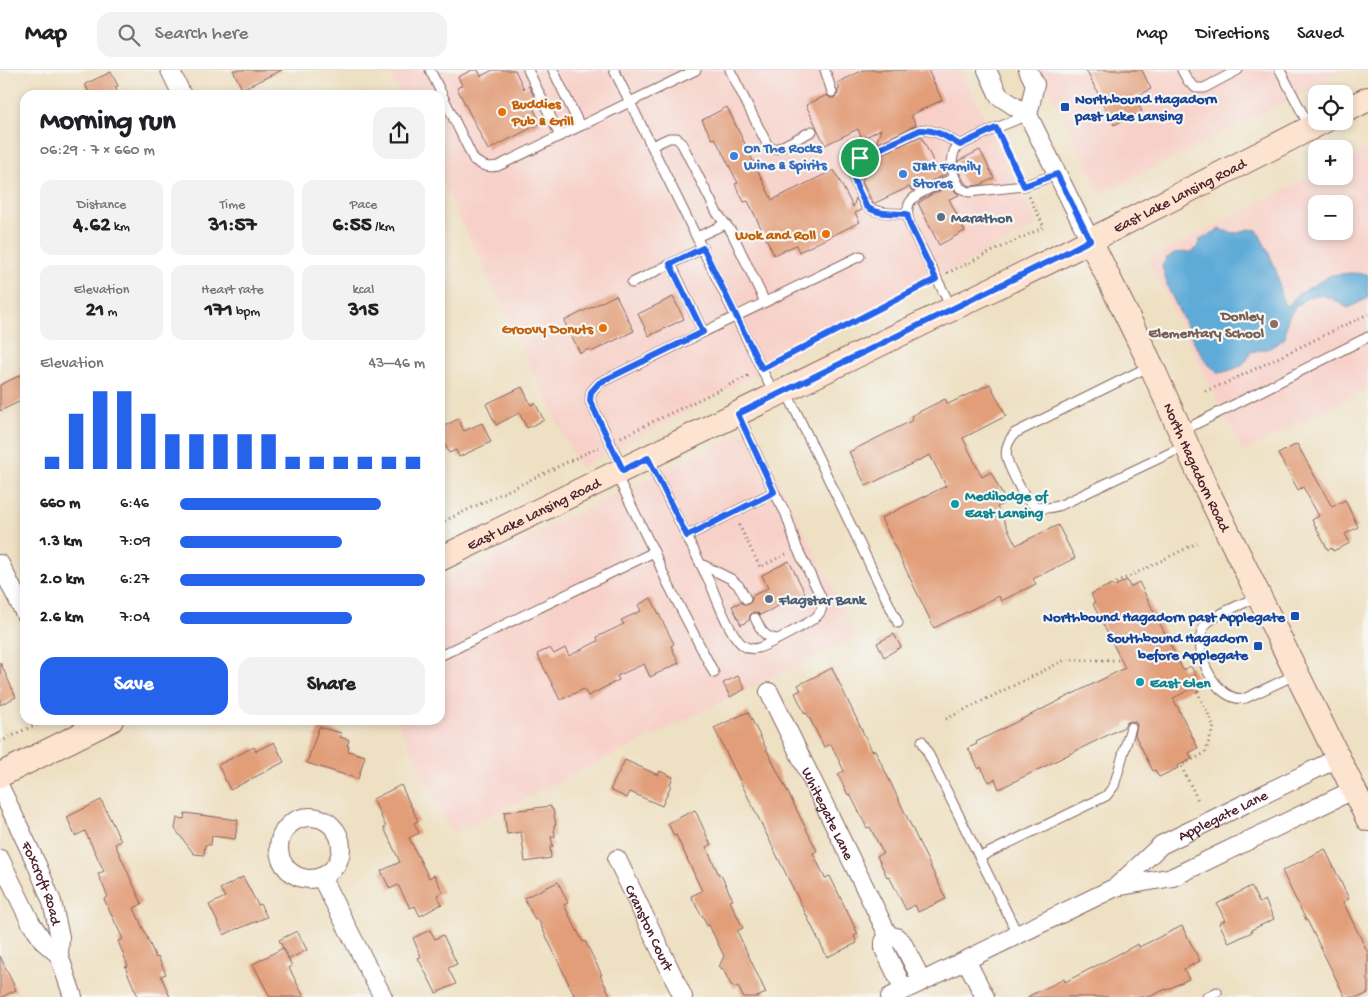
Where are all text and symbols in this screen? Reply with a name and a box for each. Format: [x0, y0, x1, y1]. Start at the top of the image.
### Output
search box [97, 12, 447, 57]
text: Map [25, 20, 67, 49]
icon: search [115, 21, 143, 49]
text: Search here [155, 23, 248, 46]
text: Map [1136, 24, 1168, 45]
text: Directions [1196, 24, 1269, 45]
text: Saved [1297, 24, 1343, 45]
map controls [1308, 85, 1353, 240]
button: locate [1308, 85, 1353, 130]
place label: Northbound Hagadorn past Lake Lansing [1074, 91, 1218, 126]
place label: Buddies Pub & Grill [511, 96, 575, 131]
marker: Northbound Hagadorn past Lake Lansing [1059, 101, 1071, 113]
text: Morning run [40, 106, 175, 139]
marker: Buddies Pub & Grill [496, 106, 508, 118]
button: share [373, 107, 425, 159]
pin [839, 137, 881, 179]
place label: On The Rocks Wine & Spirits [743, 140, 828, 175]
button: + [1308, 140, 1353, 185]
text: 06:29 · 7 × 660 m [40, 142, 155, 161]
icon: arrive [846, 144, 874, 172]
marker: On The Rocks Wine & Spirits [728, 150, 740, 162]
street label: East Lake Lansing Road [1111, 155, 1251, 238]
place label: J&H Family Stores [912, 158, 981, 193]
marker: J&H Family Stores [897, 168, 909, 180]
button: − [1308, 195, 1353, 240]
text: Distance [77, 197, 126, 214]
text: Time [220, 197, 245, 214]
text: Pace [350, 197, 377, 214]
place label: Marathon [951, 210, 1013, 228]
marker: Marathon [935, 211, 947, 223]
text: 4.62 [73, 214, 110, 239]
text: 31:57 [209, 214, 256, 239]
text: 6:55 [332, 214, 372, 239]
text: km [110, 219, 130, 236]
text: /km [372, 219, 395, 236]
place label: Wok and Roll [734, 227, 817, 245]
marker: Wok and Roll [820, 228, 832, 240]
text: Elevation [74, 282, 129, 299]
text: Heart rate [201, 282, 264, 299]
text: kcal [353, 282, 374, 299]
text: 21 [85, 299, 104, 324]
text: 171 [205, 299, 233, 324]
text: 315 [348, 299, 379, 324]
text: m [104, 304, 118, 321]
text: bpm [233, 304, 260, 321]
place label: Donley Elementary School [1148, 308, 1265, 343]
marker: Donley Elementary School [1268, 318, 1280, 330]
place label: Groovy Donuts [502, 321, 594, 339]
marker: Groovy Donuts [597, 322, 609, 334]
text: Elevation [40, 355, 104, 374]
text: 43–46 m [368, 355, 425, 374]
street label: North Hagadorn Road [1158, 401, 1233, 536]
street label: East Lake Lansing Road [465, 474, 605, 555]
place label: Medilodge of East Lansing [965, 488, 1049, 523]
text: 660 m [40, 495, 80, 514]
text: 6:46 [120, 495, 149, 514]
marker: Medilodge of East Lansing [949, 498, 961, 510]
text: 1.3 km [40, 533, 82, 552]
text: 7:09 [120, 533, 150, 552]
text: 2.0 km [40, 571, 84, 590]
text: 6:27 [120, 571, 149, 590]
place label: Flagstar Bank [778, 592, 868, 610]
marker: Flagstar Bank [763, 593, 775, 605]
text: 2.6 km [40, 609, 83, 628]
text: 7:04 [120, 609, 150, 628]
place label: Northbound Hagadorn past Applegate [1043, 609, 1286, 627]
marker: Northbound Hagadorn past Applegate [1289, 610, 1301, 622]
place label: Southbound Hagadorn before Applegate [1107, 630, 1249, 665]
marker: Southbound Hagadorn before Applegate [1252, 640, 1264, 652]
button: Save [40, 657, 228, 715]
button: Share [238, 657, 425, 715]
place label: East Glen [1150, 675, 1211, 693]
marker: East Glen [1134, 676, 1146, 688]
street label: Whitegate Lane [796, 765, 857, 864]
street label: Applegate Lane [1175, 787, 1271, 846]
street label: Foxcroft Road [16, 838, 64, 928]
street label: Cranston Court [620, 882, 677, 976]

